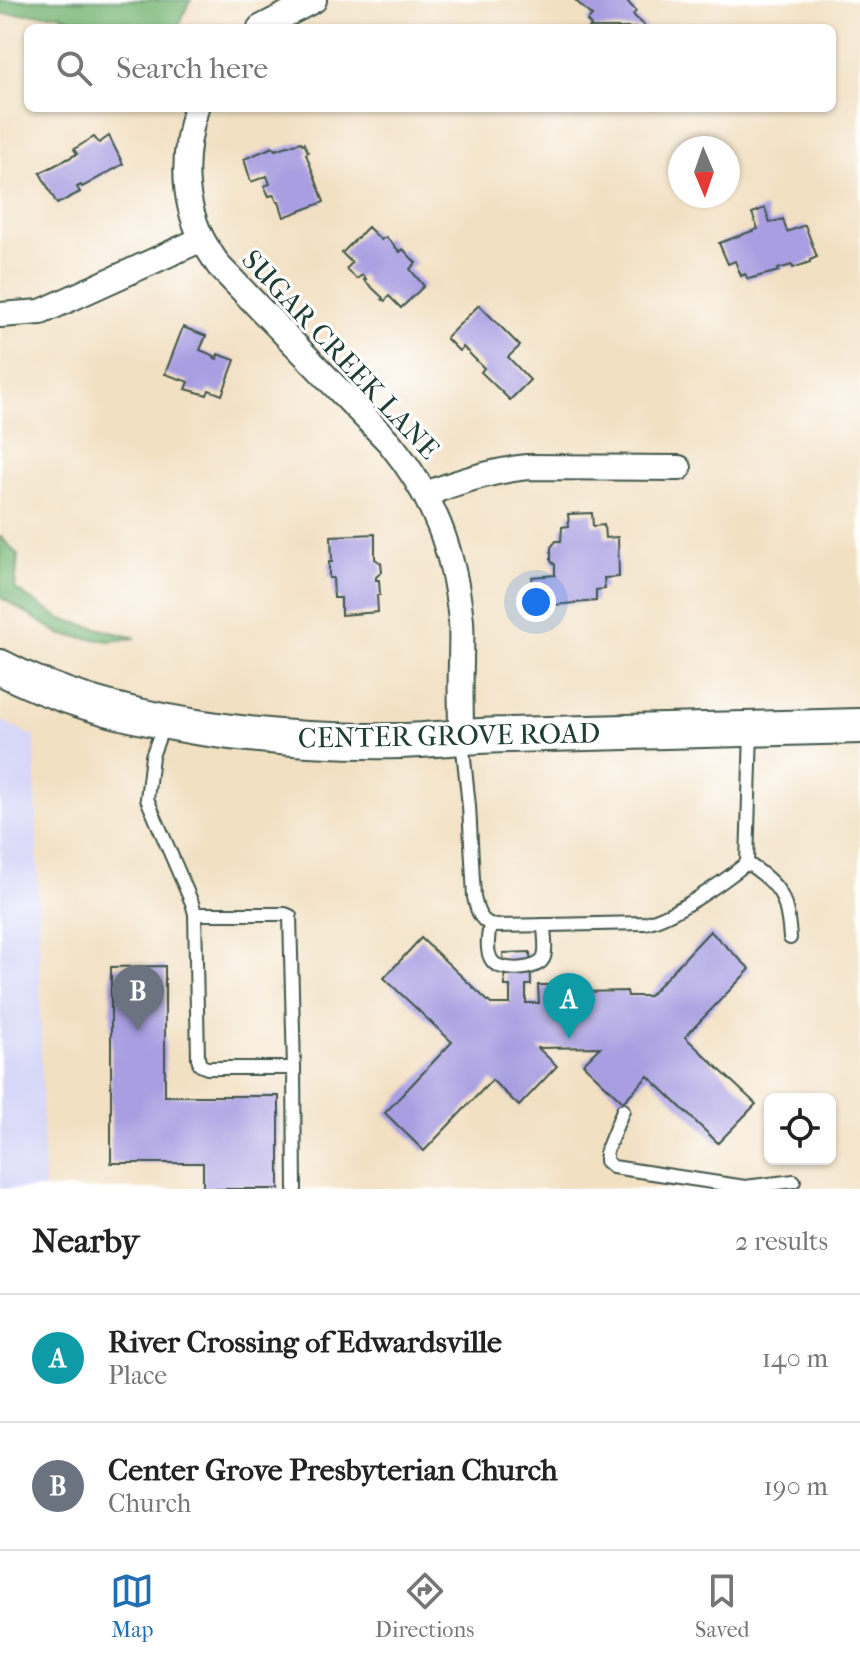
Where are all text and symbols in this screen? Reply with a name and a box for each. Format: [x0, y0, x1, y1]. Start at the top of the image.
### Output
search box [24, 24, 836, 112]
icon: search [52, 46, 96, 90]
text: Search here [116, 51, 268, 86]
north arrow [668, 136, 740, 208]
street label: SUGAR CREEK LANE [235, 243, 446, 466]
your location [516, 582, 556, 622]
street label: CENTER GROVE ROAD [298, 716, 600, 755]
pin: B [112, 965, 164, 1031]
pin: A [543, 973, 595, 1039]
map controls [764, 1093, 836, 1165]
button: locate [764, 1093, 836, 1165]
text: Nearby [32, 1221, 139, 1261]
text: 2 results [735, 1226, 828, 1257]
text: River Crossing of Edwardsville [108, 1325, 502, 1360]
text: A [50, 1343, 66, 1374]
text: 140 m [762, 1343, 828, 1374]
text: Place [108, 1360, 167, 1391]
text: Center Grove Presbyterian Church [108, 1453, 558, 1488]
text: B [50, 1471, 66, 1502]
text: 190 m [764, 1471, 828, 1502]
text: Church [108, 1488, 191, 1519]
tab: Map [110, 1569, 154, 1643]
tab: Directions [375, 1569, 474, 1643]
tab: Saved [695, 1569, 750, 1643]

